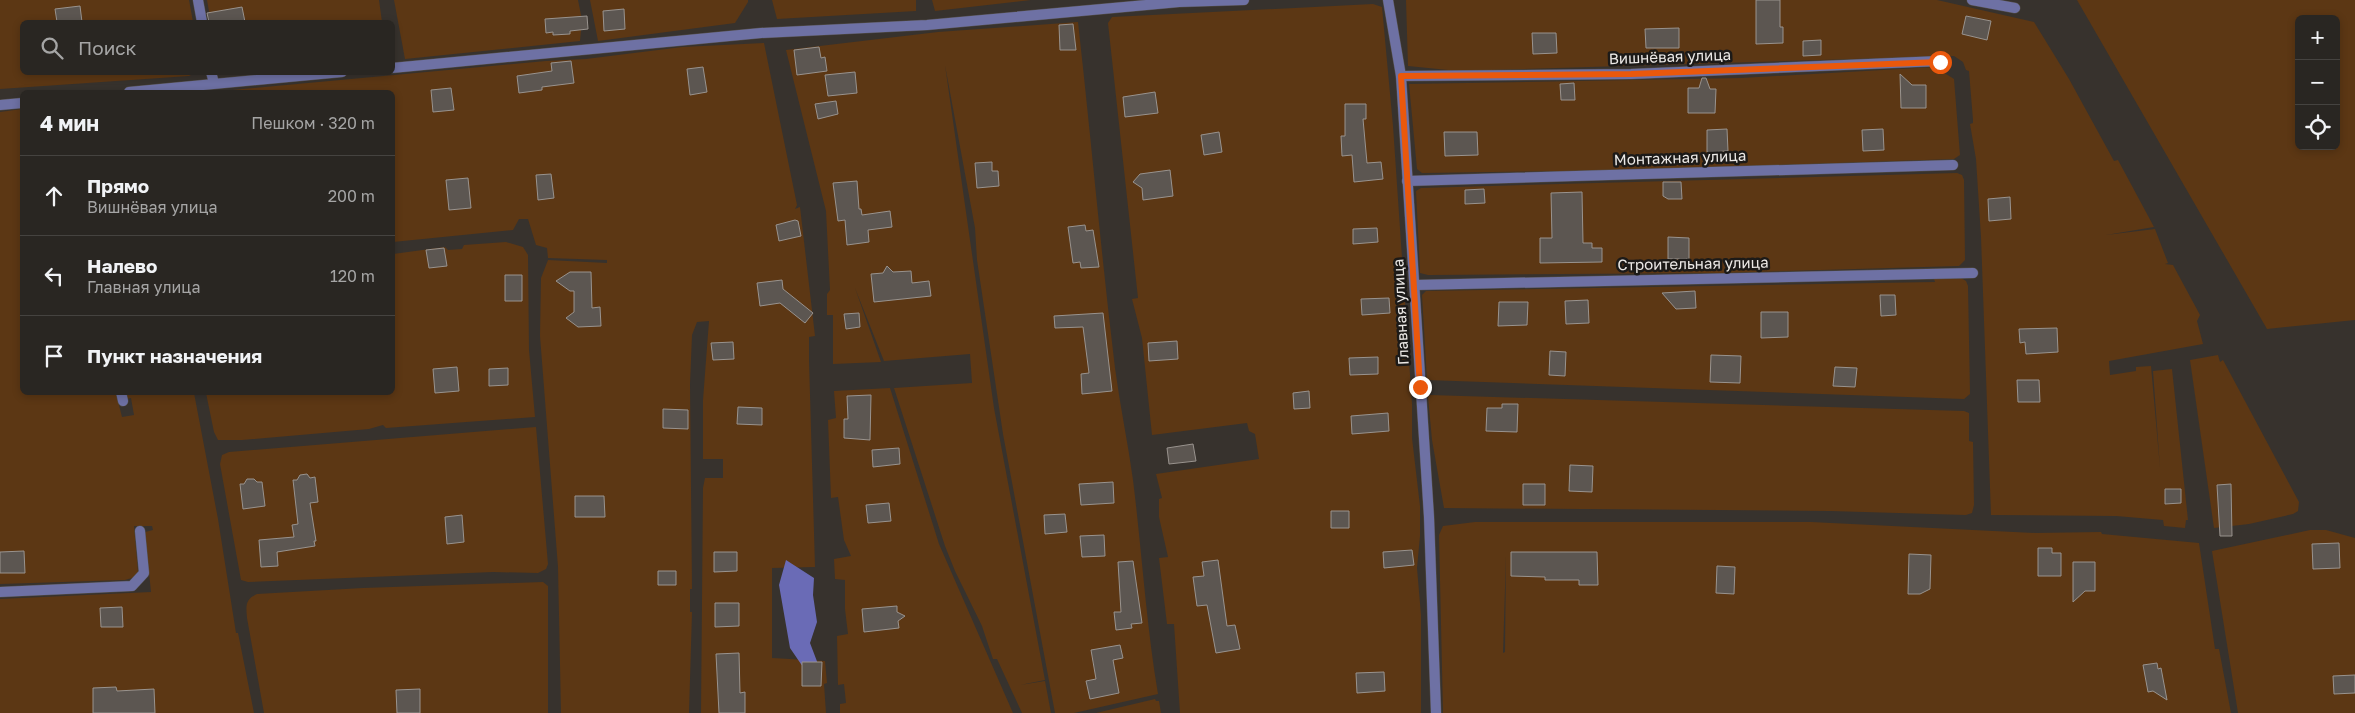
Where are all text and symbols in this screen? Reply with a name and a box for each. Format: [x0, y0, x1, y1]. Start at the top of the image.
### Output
map controls [2295, 15, 2340, 150]
button: + [2295, 15, 2340, 60]
search box [20, 20, 395, 75]
icon: search [38, 34, 66, 62]
text: Поиск [78, 36, 137, 59]
street label: Вишнёвая улица [1608, 45, 1731, 67]
route start [1929, 51, 1952, 74]
button: − [2295, 60, 2340, 105]
button: locate [2295, 105, 2340, 150]
text: 4 мин [40, 110, 99, 136]
text: Пешком · 320 m [251, 113, 375, 133]
street label: Монтажная улица [1613, 146, 1746, 168]
text: Прямо [87, 174, 149, 197]
icon: ahead [40, 182, 68, 210]
text: 200 m [328, 186, 375, 206]
text: Вишнёвая улица [87, 197, 218, 217]
street label: Строительная улица [1617, 253, 1769, 273]
text: Налево [87, 254, 157, 277]
street label: Главная улица [1388, 258, 1412, 366]
icon: left [40, 262, 68, 290]
text: 120 m [330, 266, 375, 286]
text: Главная улица [87, 277, 200, 297]
icon: arrive [40, 342, 68, 370]
text: Пункт назначения [87, 344, 262, 367]
route end [1409, 376, 1432, 399]

